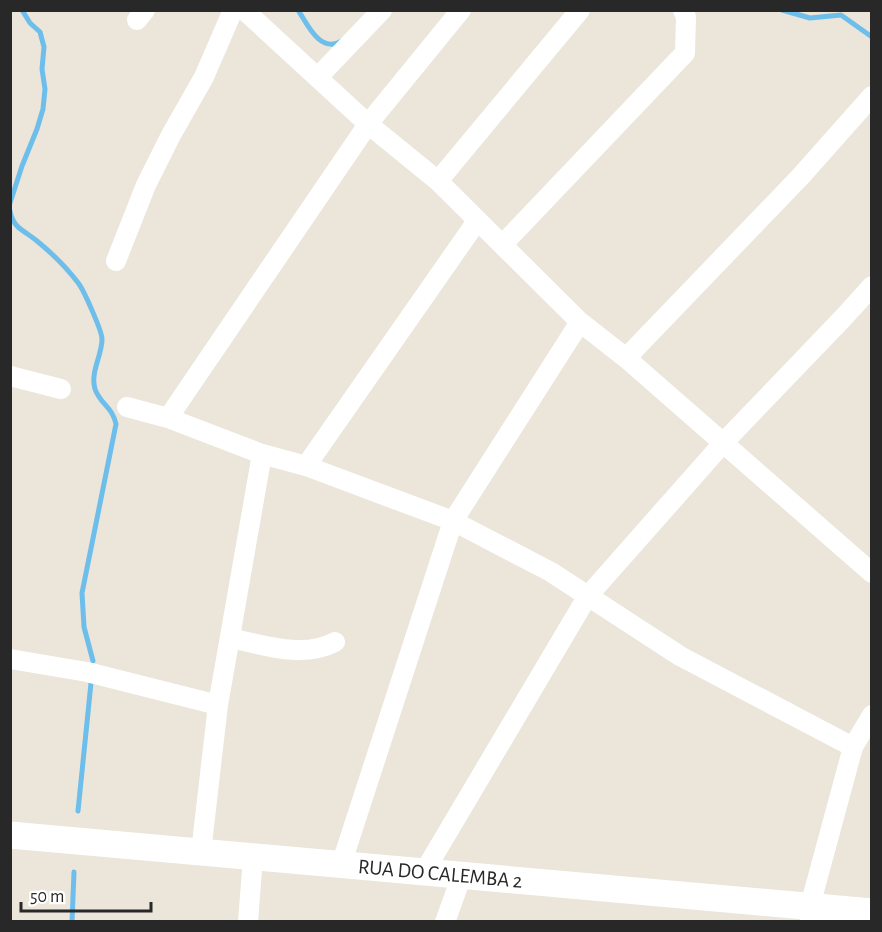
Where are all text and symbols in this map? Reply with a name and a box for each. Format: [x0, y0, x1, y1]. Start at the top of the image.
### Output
street label: RUA DO CALEMBA 2 [357, 856, 523, 891]
scale bar [21, 875, 152, 913]
text: 50 m [30, 888, 64, 906]

